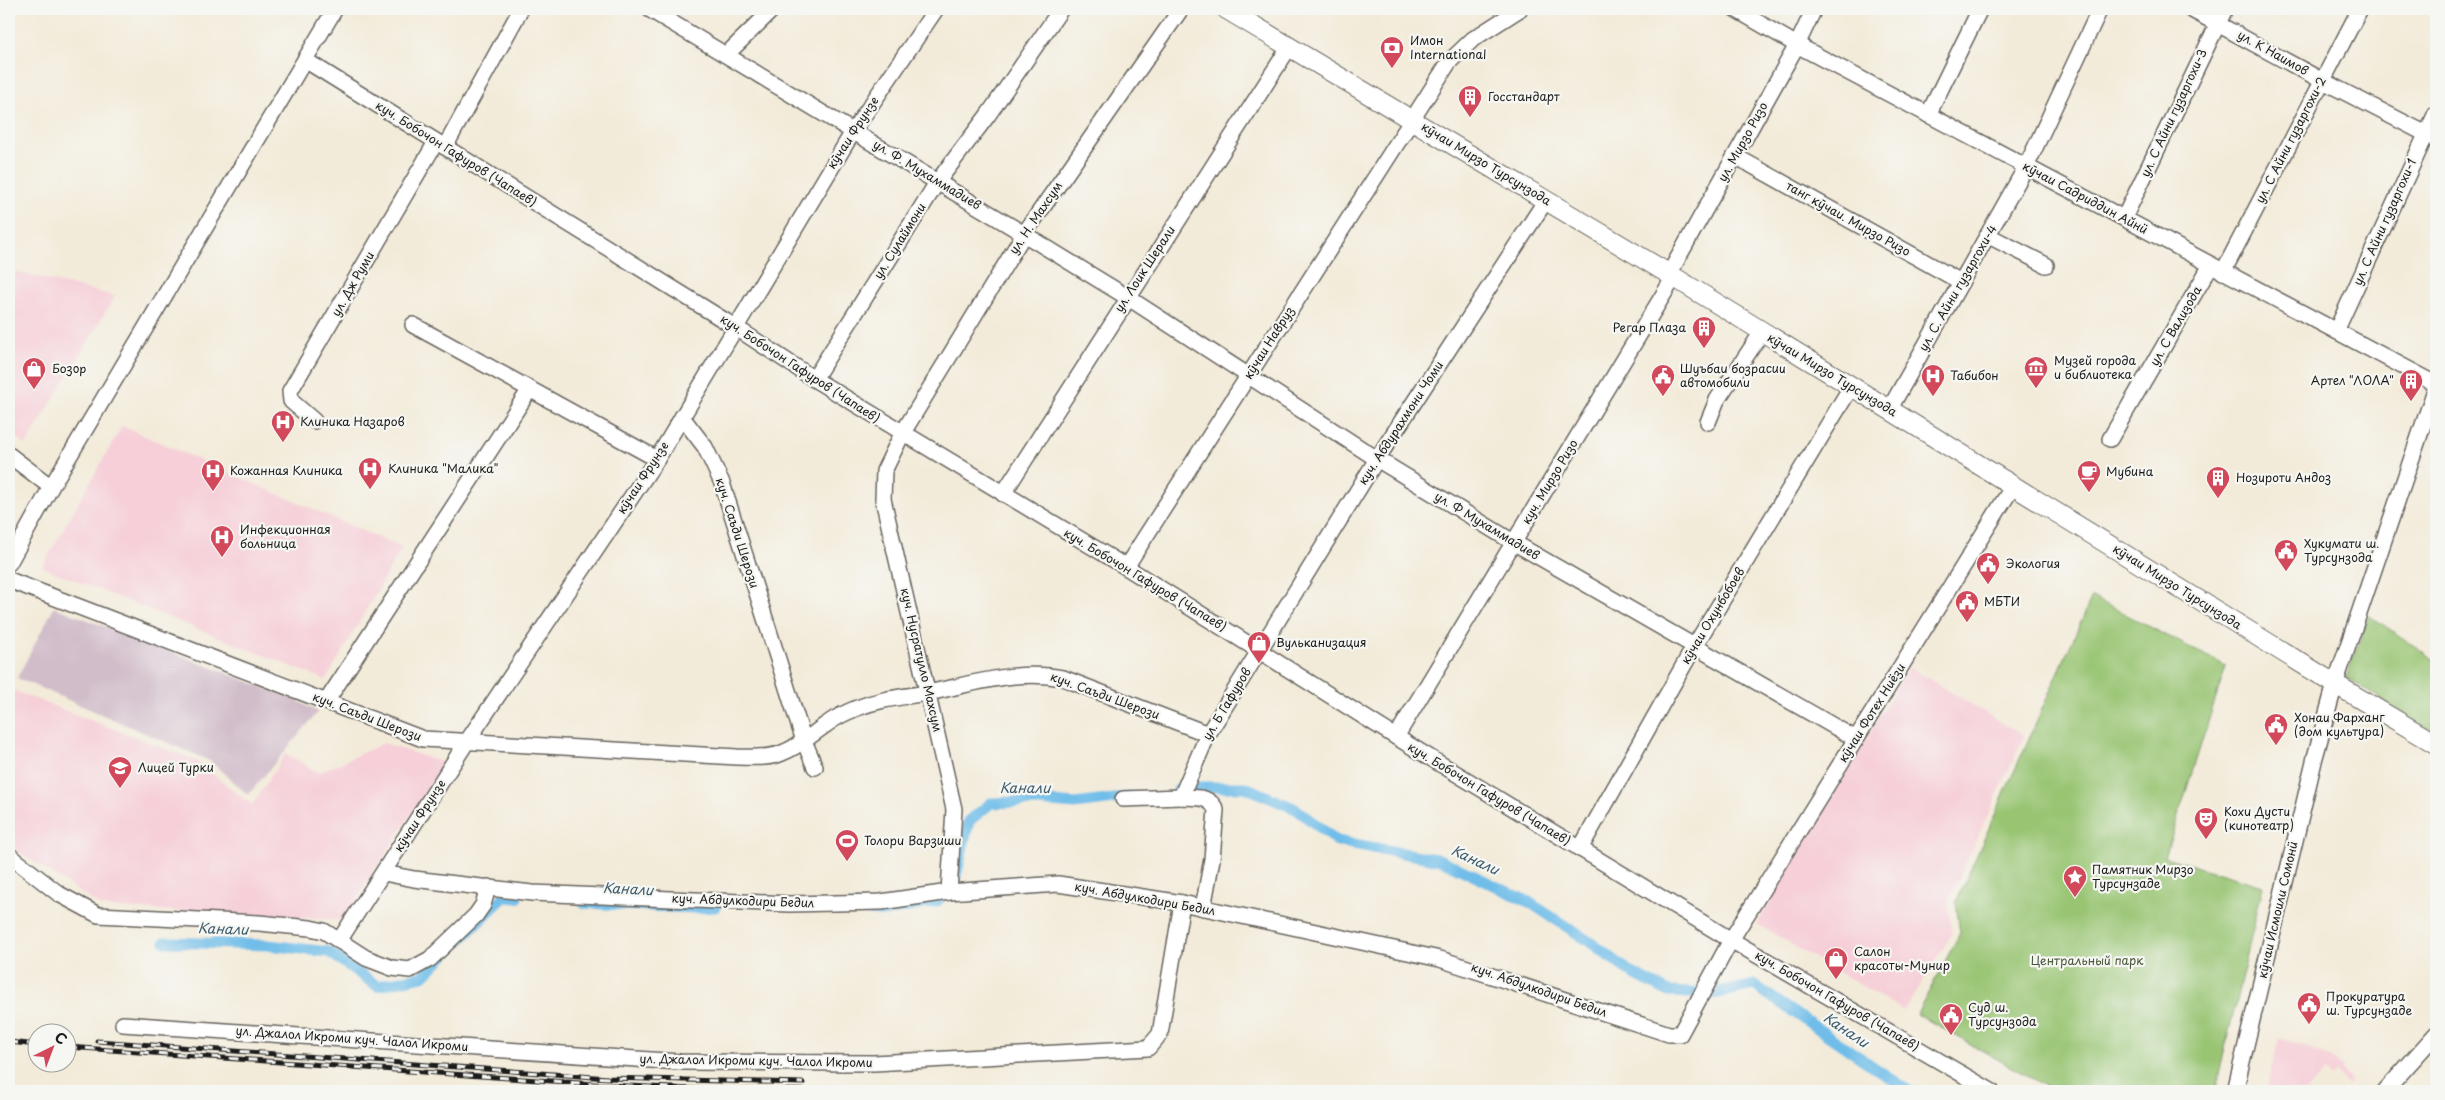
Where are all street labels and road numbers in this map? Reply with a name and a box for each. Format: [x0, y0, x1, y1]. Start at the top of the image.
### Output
street label: ул. К Наимов [2235, 25, 2312, 79]
street label: ул. С Айни гузаргохи-3 [2136, 46, 2211, 179]
street label: ул. С Айни гузаргохи-2 [2250, 73, 2330, 206]
street label: кӯчаи Фрунзе [822, 93, 882, 172]
street label: куч. Бобочон Гафуров (Чапаев) [372, 96, 541, 210]
street label: ул. Мирзо Ризо [1713, 98, 1772, 185]
street label: кӯчаи Мирзо Турсунзода [1418, 117, 1555, 209]
street label: ул. Ф. Мухаммадиев [870, 135, 985, 214]
street label: ул. С Айни гузаргохи-1 [2348, 155, 2420, 288]
street label: кӯчаи Садриддин Айнӣ [2020, 156, 2151, 238]
street label: танг кӯчаи. Мирзо Ризо [1783, 176, 1914, 260]
street label: ул. Н. Махсум [1004, 177, 1066, 257]
street label: ул. Сулаймони [869, 199, 930, 282]
street label: ул. С. Айни гузаргохи-4 [1914, 221, 2001, 354]
street label: ул. Лоик Шерали [1109, 222, 1179, 315]
street label: ул. Дж Руми [326, 248, 378, 319]
street label: ул. С Вализода [2145, 282, 2206, 369]
street label: кӯчаи Навруз [1239, 303, 1298, 382]
street label: куч. Бобочон Гафуров (Чапаев) [717, 310, 884, 427]
street label: кӯчаи Мирзо Турсунзода [1764, 328, 1901, 420]
street label: куч. Абдурахмони Чоми [1353, 357, 1447, 488]
street label: куч. Мирзо Ризо [1517, 435, 1582, 527]
street label: кӯчаи Фрунзе [612, 438, 672, 517]
street label: куч. Саъди Шерози [712, 475, 764, 590]
street label: ул. Ф Мухаммадиев [1432, 487, 1543, 564]
street label: куч. Бобочон Гафуров (Чапаев) [1061, 523, 1230, 635]
street label: кӯчаи Мирзо Турсунзода [2110, 539, 2246, 634]
street label: кӯчаи Охунбобоев [1676, 564, 1748, 667]
street label: куч. Нусратулло Махсум [897, 586, 947, 734]
street label: кӯчаи Фотех Ниёзи [1833, 659, 1909, 766]
street label: ул. Б Гафуров [1197, 664, 1255, 743]
street label: куч. Саъди Шерози [1048, 667, 1162, 723]
street label: куч. Саъди Шерози [310, 687, 424, 745]
street label: куч. Бобочон Гафуров (Чапаев) [1405, 737, 1574, 849]
street label: кӯчаи Фрунзе [389, 776, 449, 855]
street label: кӯчаи Исмоили Сомонӣ [2252, 839, 2302, 980]
street label: куч. Абдулкодири Бедил [1073, 877, 1217, 919]
street label: куч. Абдулкодири Бедил [671, 889, 815, 911]
street label: куч. Бобочон Гафуров (Чапаев) [1752, 946, 1923, 1055]
street label: куч. Абдулкодири Бедил [1469, 957, 1610, 1021]
street label: ул. Джалол Икроми куч. Чалол Икроми [235, 1021, 469, 1055]
street label: ул. Джалол Икроми куч. Чалол Икроми [639, 1049, 873, 1071]

